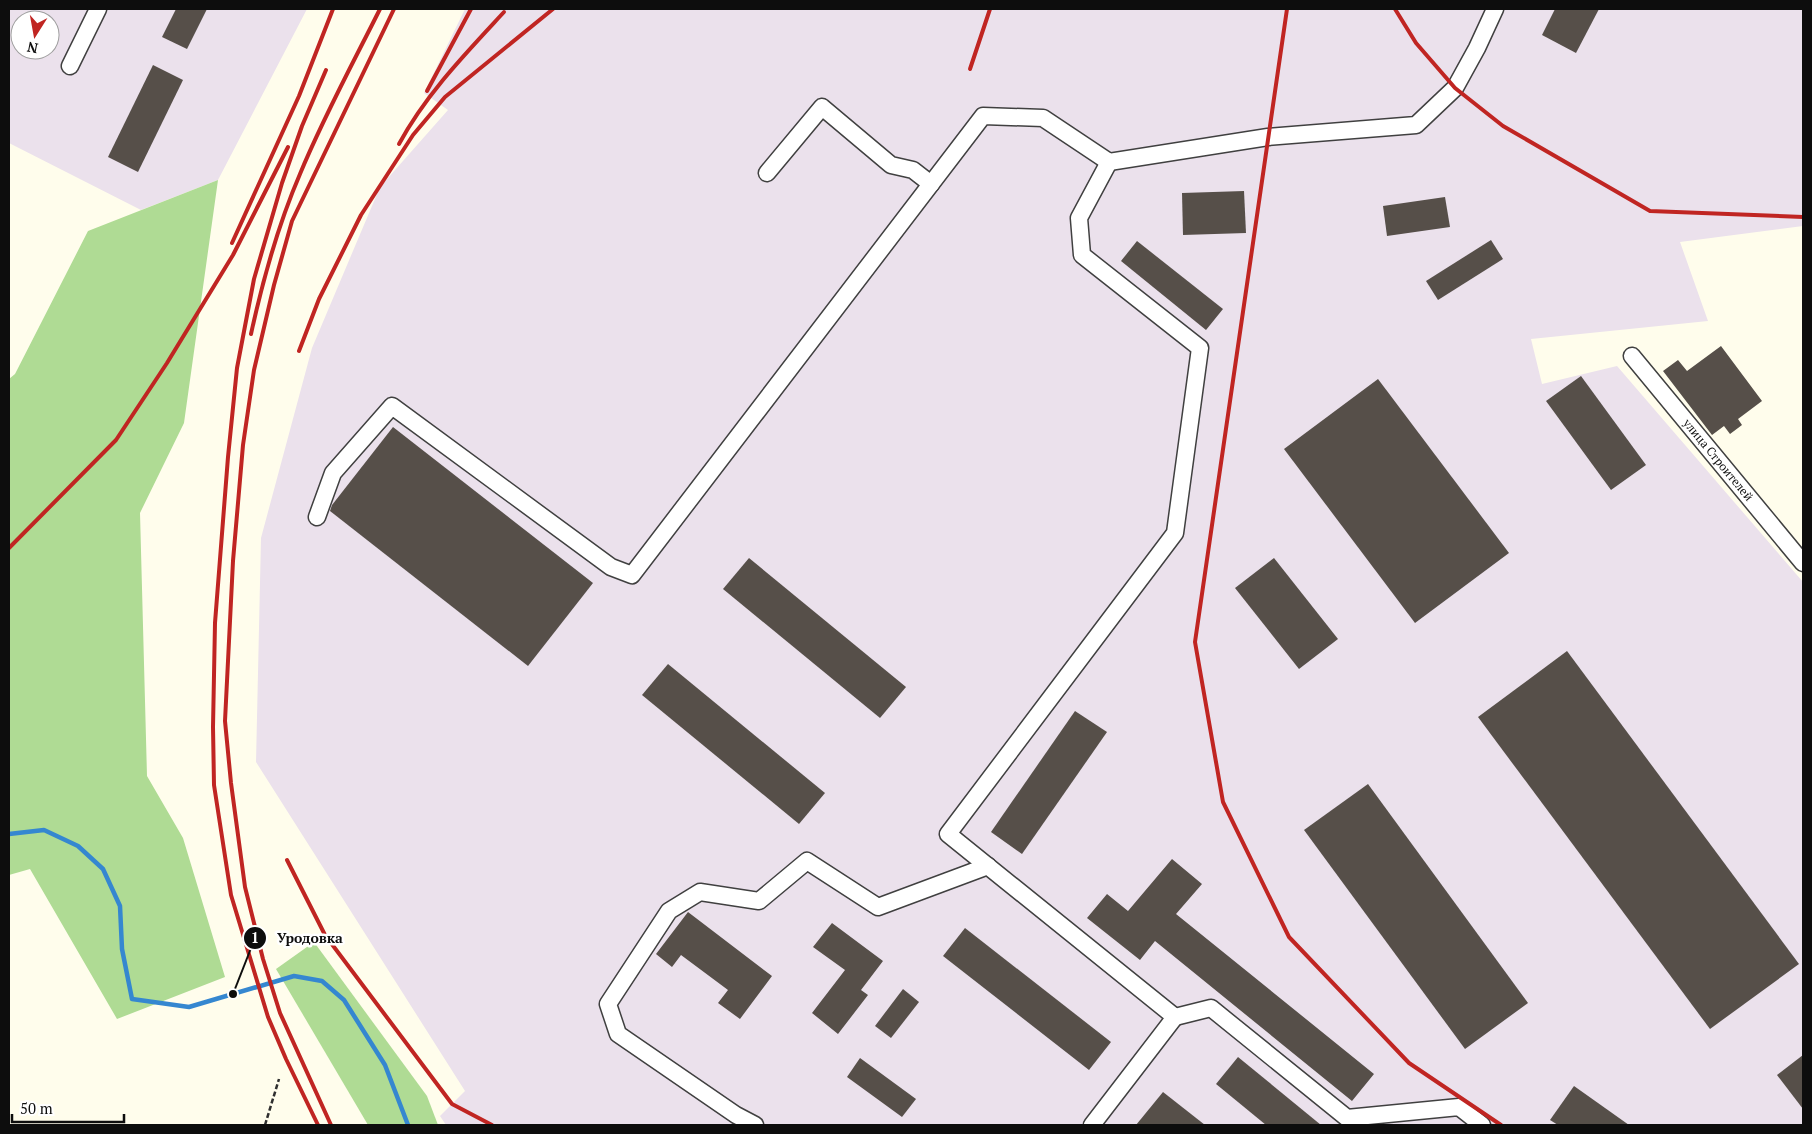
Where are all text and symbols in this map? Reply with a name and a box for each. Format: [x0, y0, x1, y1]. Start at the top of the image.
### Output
north arrow [10, 10, 60, 60]
text: N [25, 38, 39, 59]
street label: улица Строителей [1679, 415, 1757, 504]
callout: Уродовка [242, 923, 353, 952]
text: 1 [251, 927, 259, 947]
text: Уродовка [277, 928, 343, 947]
scale bar [12, 1092, 125, 1124]
text: 50 m [20, 1098, 53, 1118]

